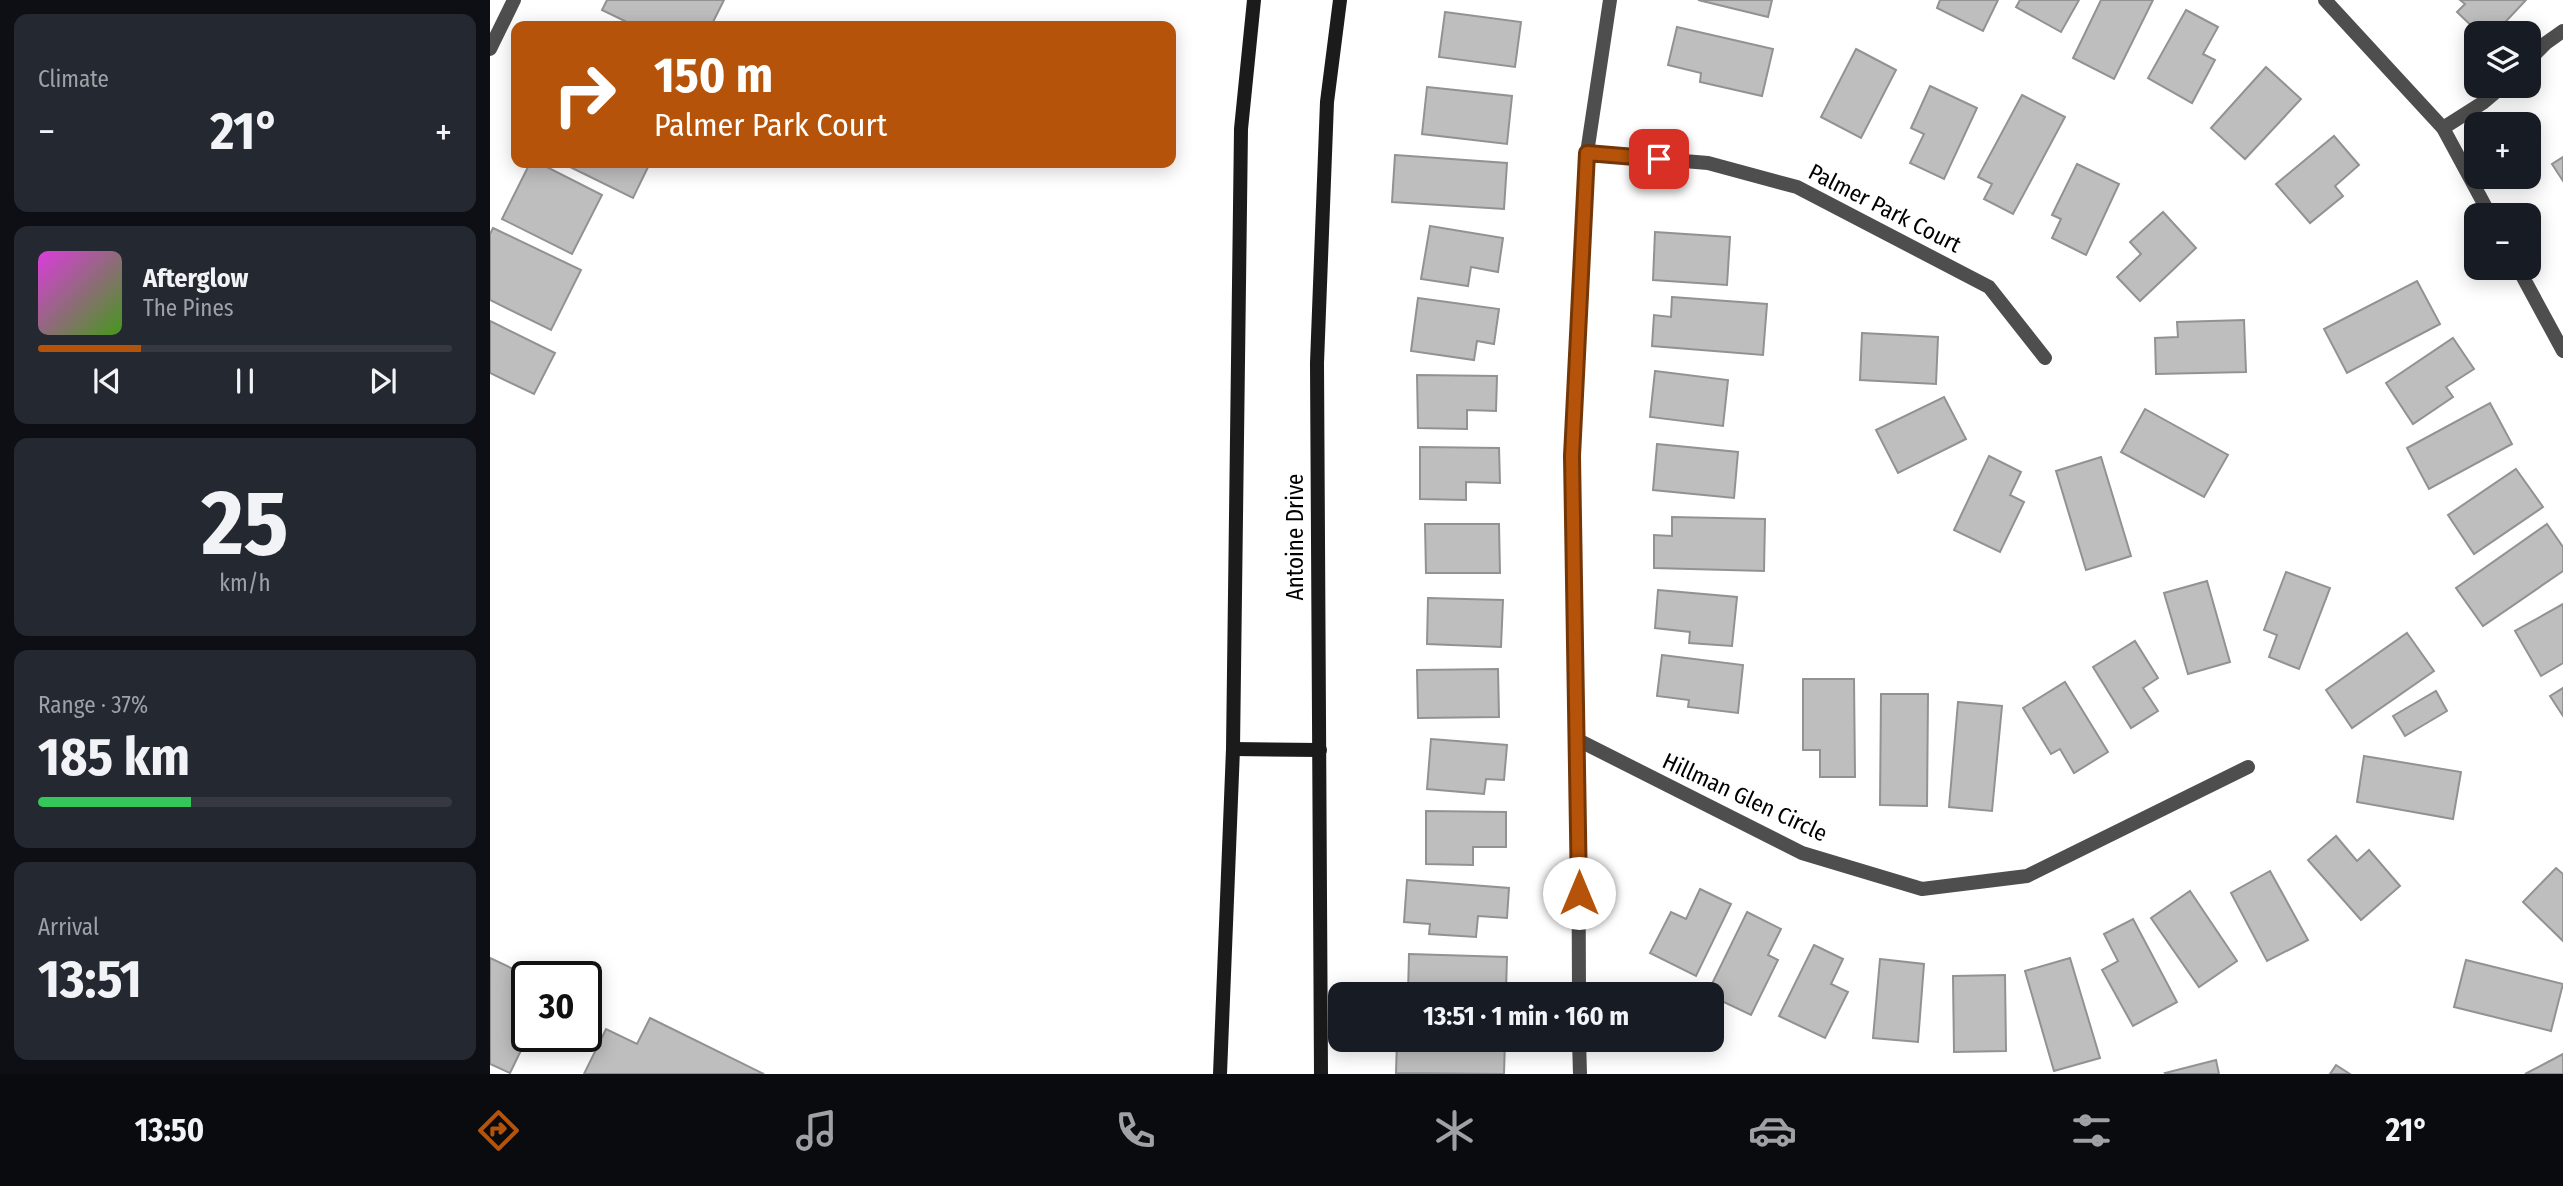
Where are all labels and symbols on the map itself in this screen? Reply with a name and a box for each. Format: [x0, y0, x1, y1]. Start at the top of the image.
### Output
pin [1629, 129, 1689, 189]
street label: Palmer Park Court [1804, 157, 1966, 259]
street label: Antoine Drive [1281, 474, 1309, 600]
street label: Hillman Glen Circle [1658, 747, 1832, 847]
position arrow [1542, 856, 1616, 930]
speed limit sign: 30 [511, 961, 602, 1052]

